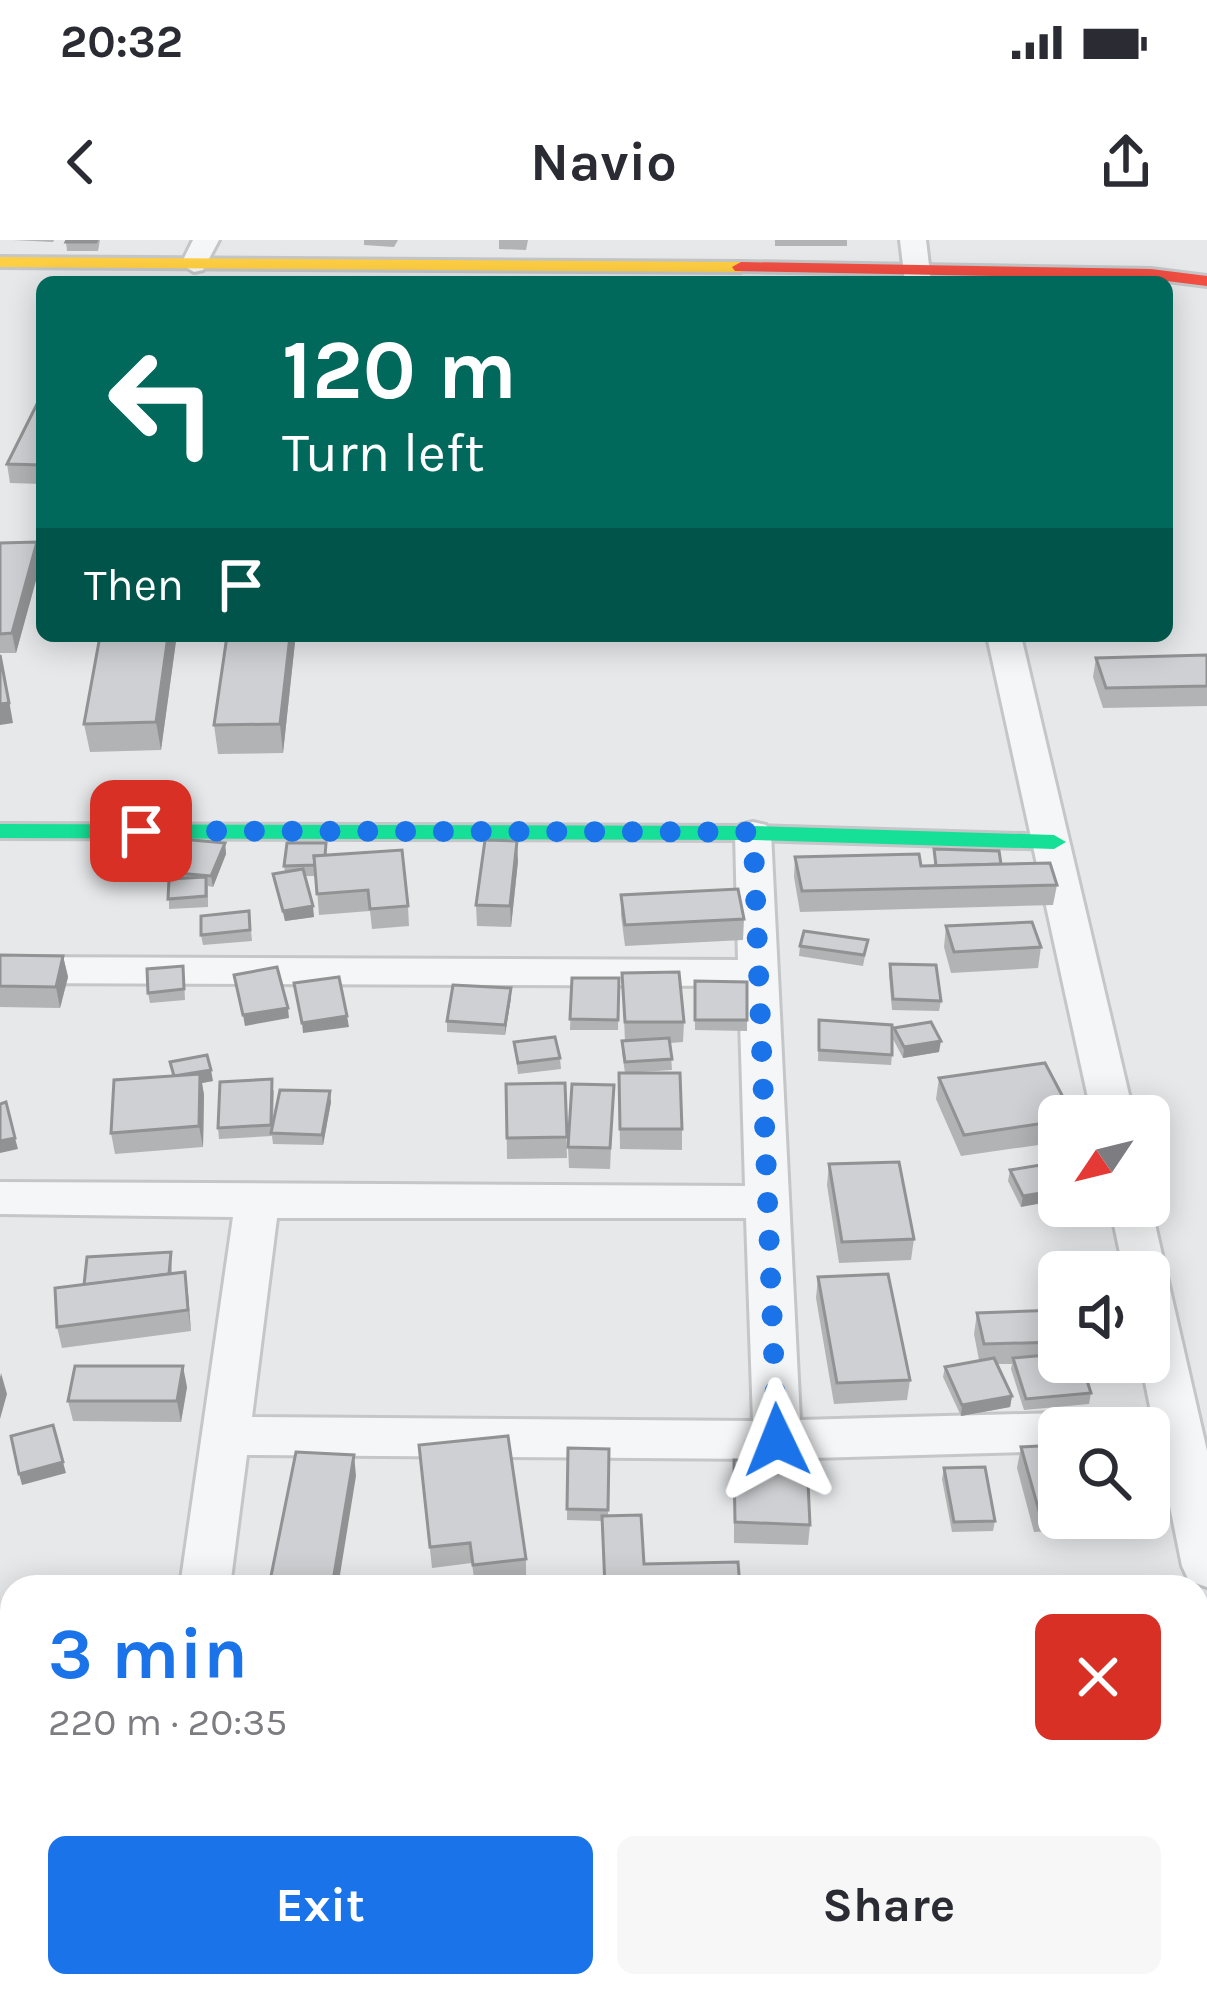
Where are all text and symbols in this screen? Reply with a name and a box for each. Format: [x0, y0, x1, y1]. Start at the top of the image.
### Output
text: 20:32 [60, 16, 183, 68]
icon: back [48, 129, 114, 195]
icon: share [1093, 129, 1159, 195]
text: Navio [530, 130, 677, 194]
text: 120 m [282, 321, 517, 419]
icon: left [84, 324, 240, 480]
text: Turn left [282, 421, 485, 485]
icon: arrive [208, 552, 274, 618]
text: Then [84, 559, 184, 611]
pin [90, 780, 192, 882]
icon: arrive [108, 798, 174, 864]
north arrow [1038, 1095, 1170, 1227]
map controls [1038, 1095, 1170, 1539]
button: sound [1038, 1251, 1170, 1383]
position arrow [714, 1377, 840, 1503]
button: search [1038, 1407, 1170, 1539]
text: 3 min [48, 1612, 248, 1696]
button: close [1035, 1614, 1161, 1740]
text: 220 m · 20:35 [48, 1699, 287, 1745]
button: Exit [48, 1836, 593, 1974]
button: Share [617, 1836, 1161, 1974]

